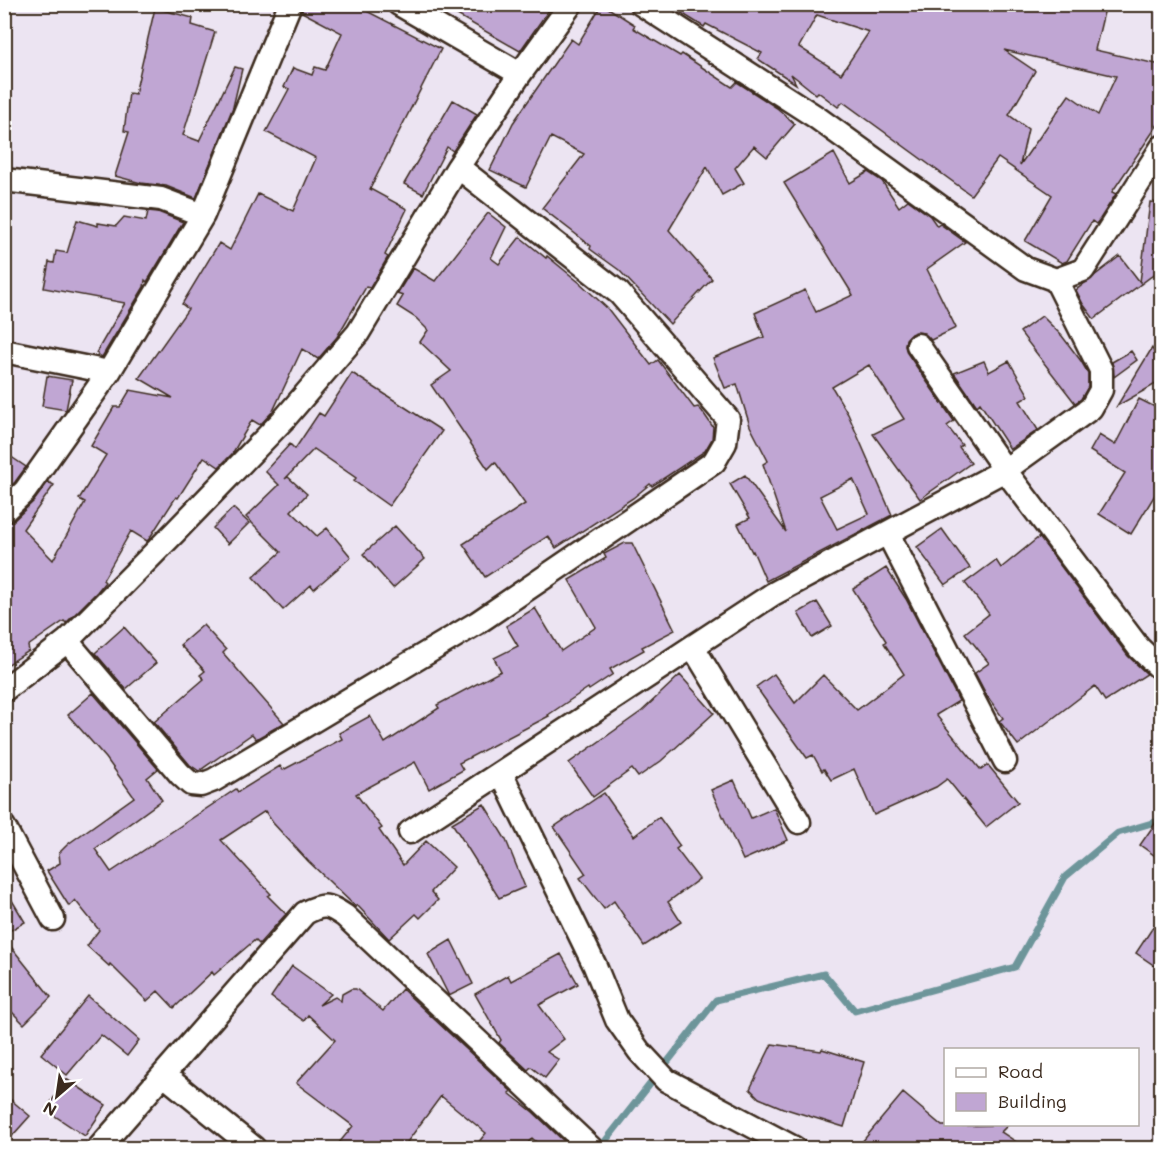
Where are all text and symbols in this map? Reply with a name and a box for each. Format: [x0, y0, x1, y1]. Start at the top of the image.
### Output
legend [944, 1048, 1139, 1126]
text: Road [998, 1059, 1043, 1083]
north arrow [27, 1066, 87, 1126]
text: Building [998, 1089, 1066, 1113]
text: N [39, 1097, 60, 1122]

